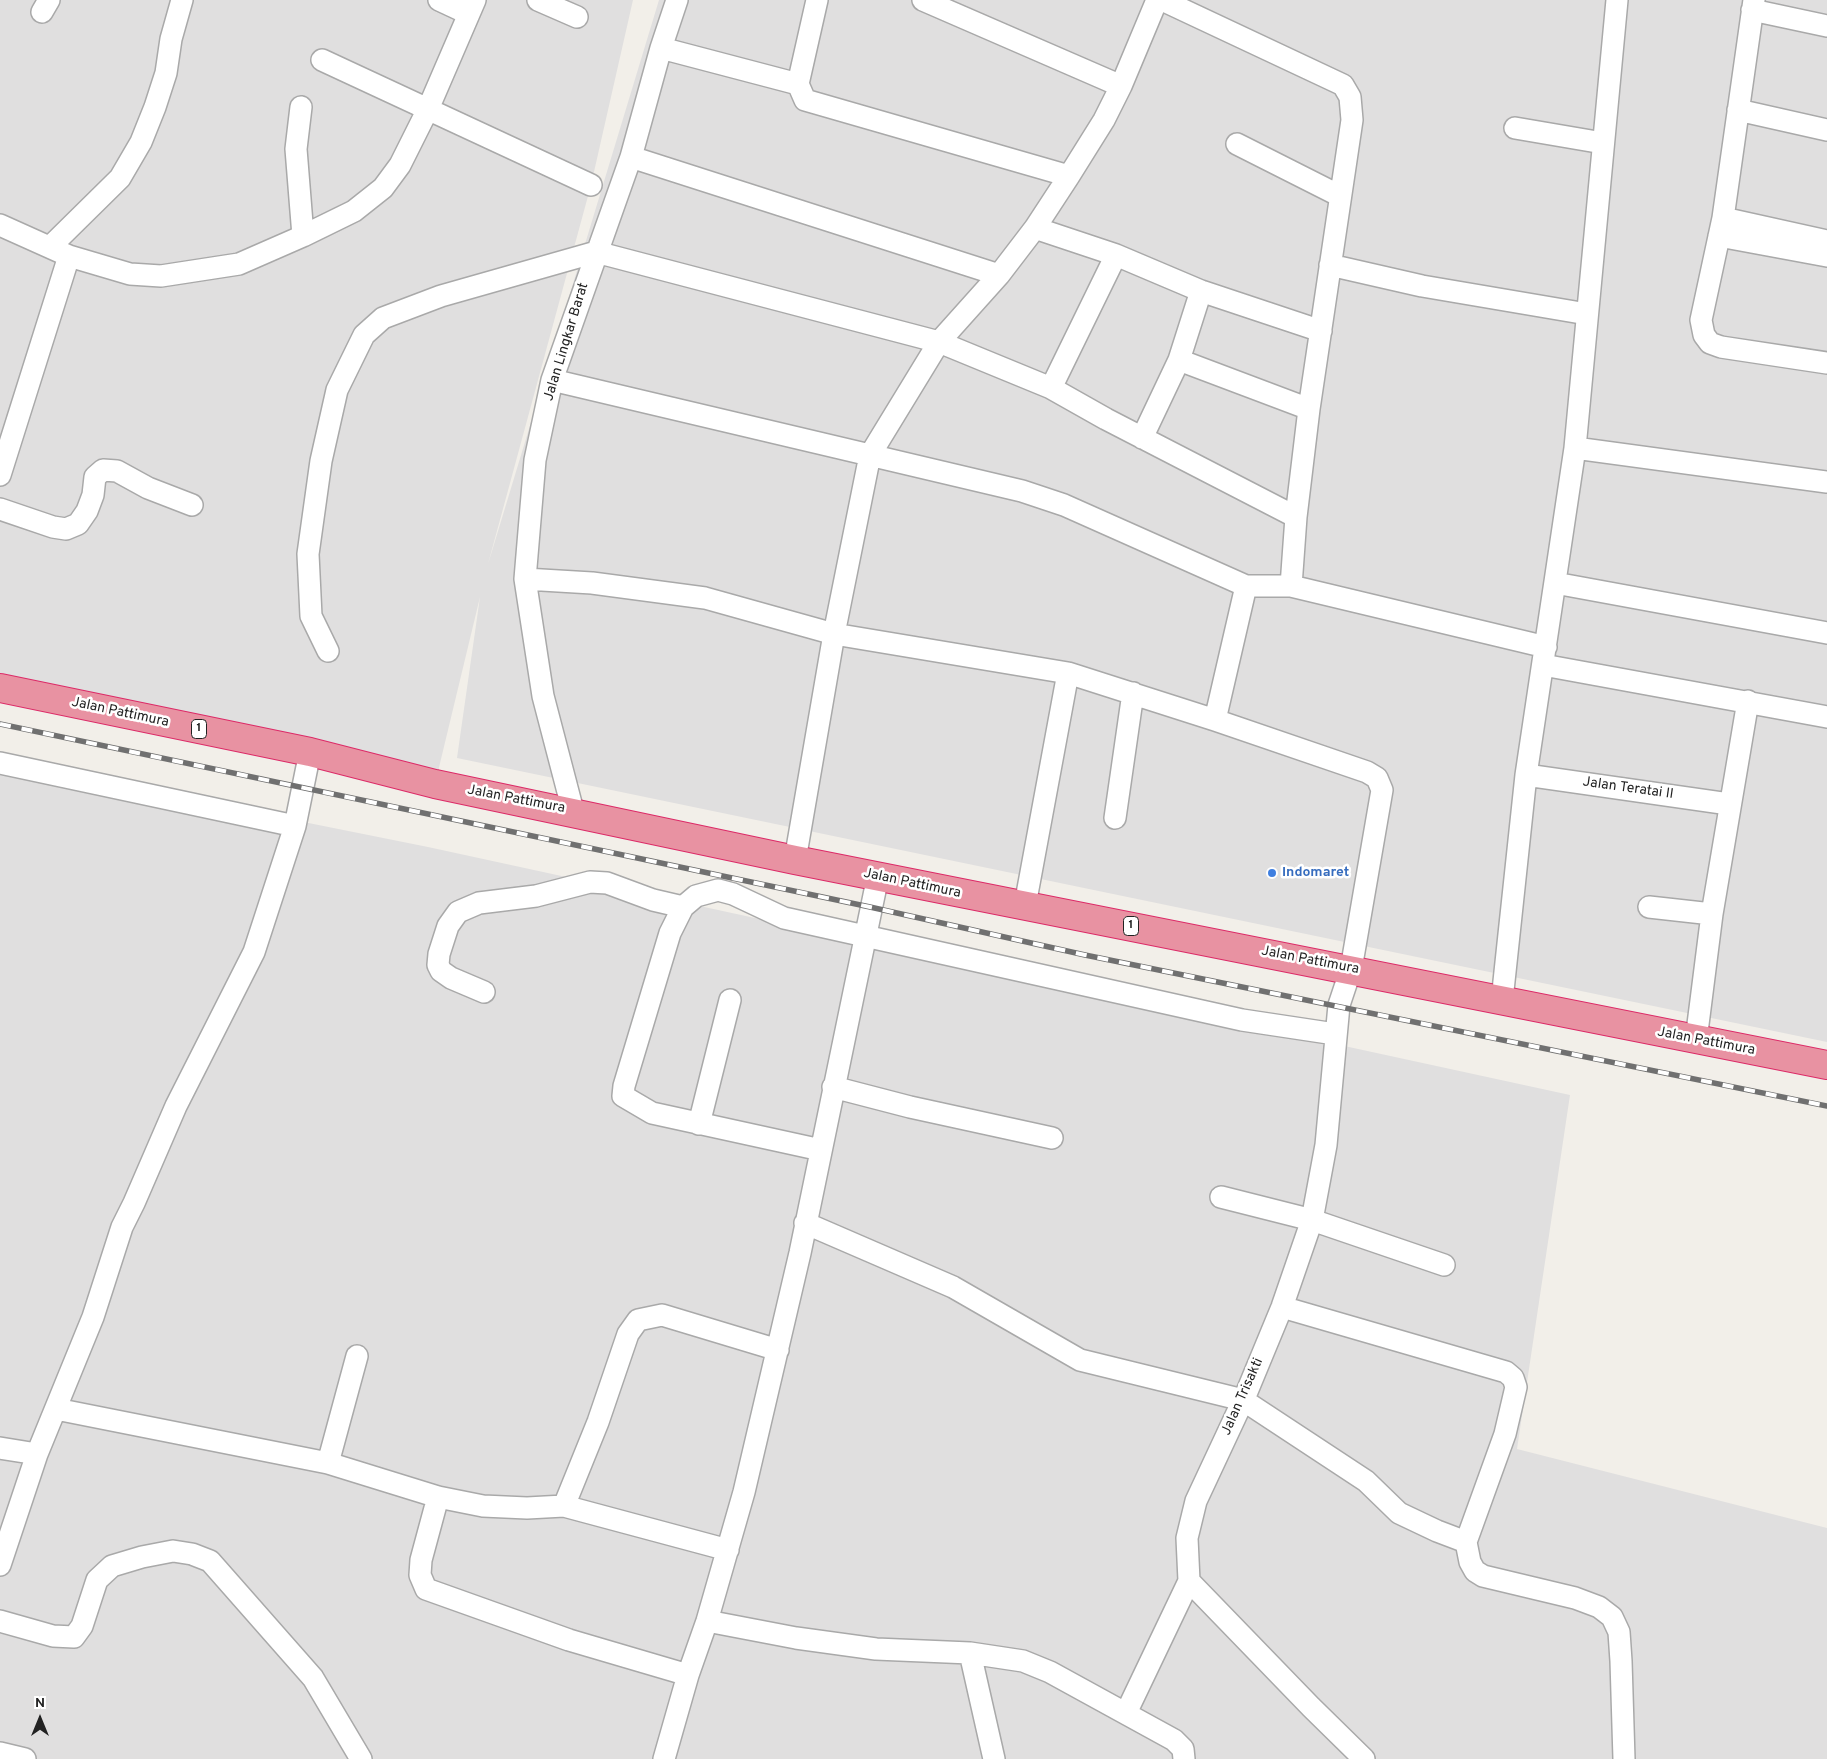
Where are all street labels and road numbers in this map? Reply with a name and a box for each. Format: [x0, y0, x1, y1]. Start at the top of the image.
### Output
street label: Jalan Lingkar Barat [541, 281, 593, 403]
street label: Jalan Pattimura [70, 694, 170, 732]
road number: 1 [192, 720, 206, 739]
street label: Jalan Teratai II [1582, 774, 1674, 804]
street label: Jalan Pattimura [466, 782, 566, 818]
street label: Jalan Pattimura [862, 865, 962, 903]
road number: 1 [1124, 916, 1138, 936]
street label: Jalan Pattimura [1260, 943, 1360, 979]
street label: Jalan Pattimura [1656, 1024, 1756, 1060]
street label: Jalan Trisakti [1218, 1356, 1268, 1438]

